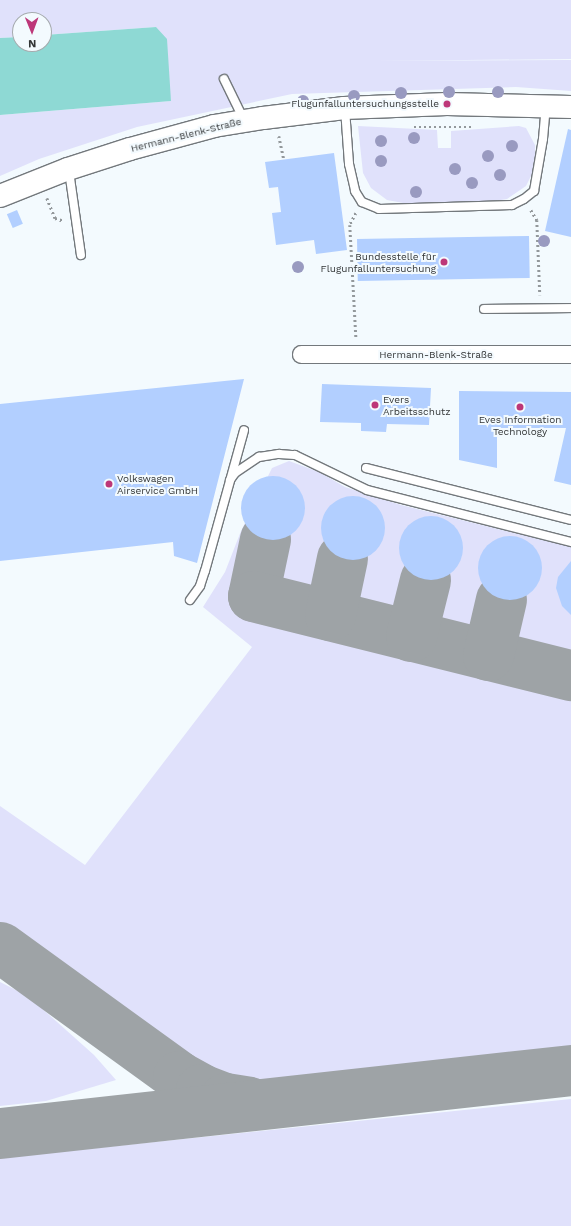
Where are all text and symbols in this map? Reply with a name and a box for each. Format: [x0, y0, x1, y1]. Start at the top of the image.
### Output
north arrow [12, 12, 52, 52]
text: N [28, 37, 36, 50]
place label: Flugunfalluntersuchungsstelle [291, 98, 439, 110]
marker: Flugunfalluntersuchungsstelle [442, 99, 452, 109]
street label: Hermann-Blenk-Straße [130, 115, 242, 155]
place label: Bundesstelle für Flugunfalluntersuchung [321, 250, 436, 274]
marker: Bundesstelle für Flugunfalluntersuchung [439, 257, 449, 267]
street label: Hermann-Blenk-Straße [379, 349, 493, 361]
place label: Evers Arbeitsschutz [383, 393, 451, 416]
marker: Evers Arbeitsschutz [370, 400, 380, 410]
marker: Eves Information Technology [515, 402, 525, 412]
place label: Eves Information Technology [479, 413, 561, 436]
place label: Volkswagen Airservice GmbH [117, 472, 198, 496]
marker: Volkswagen Airservice GmbH [104, 479, 114, 489]

